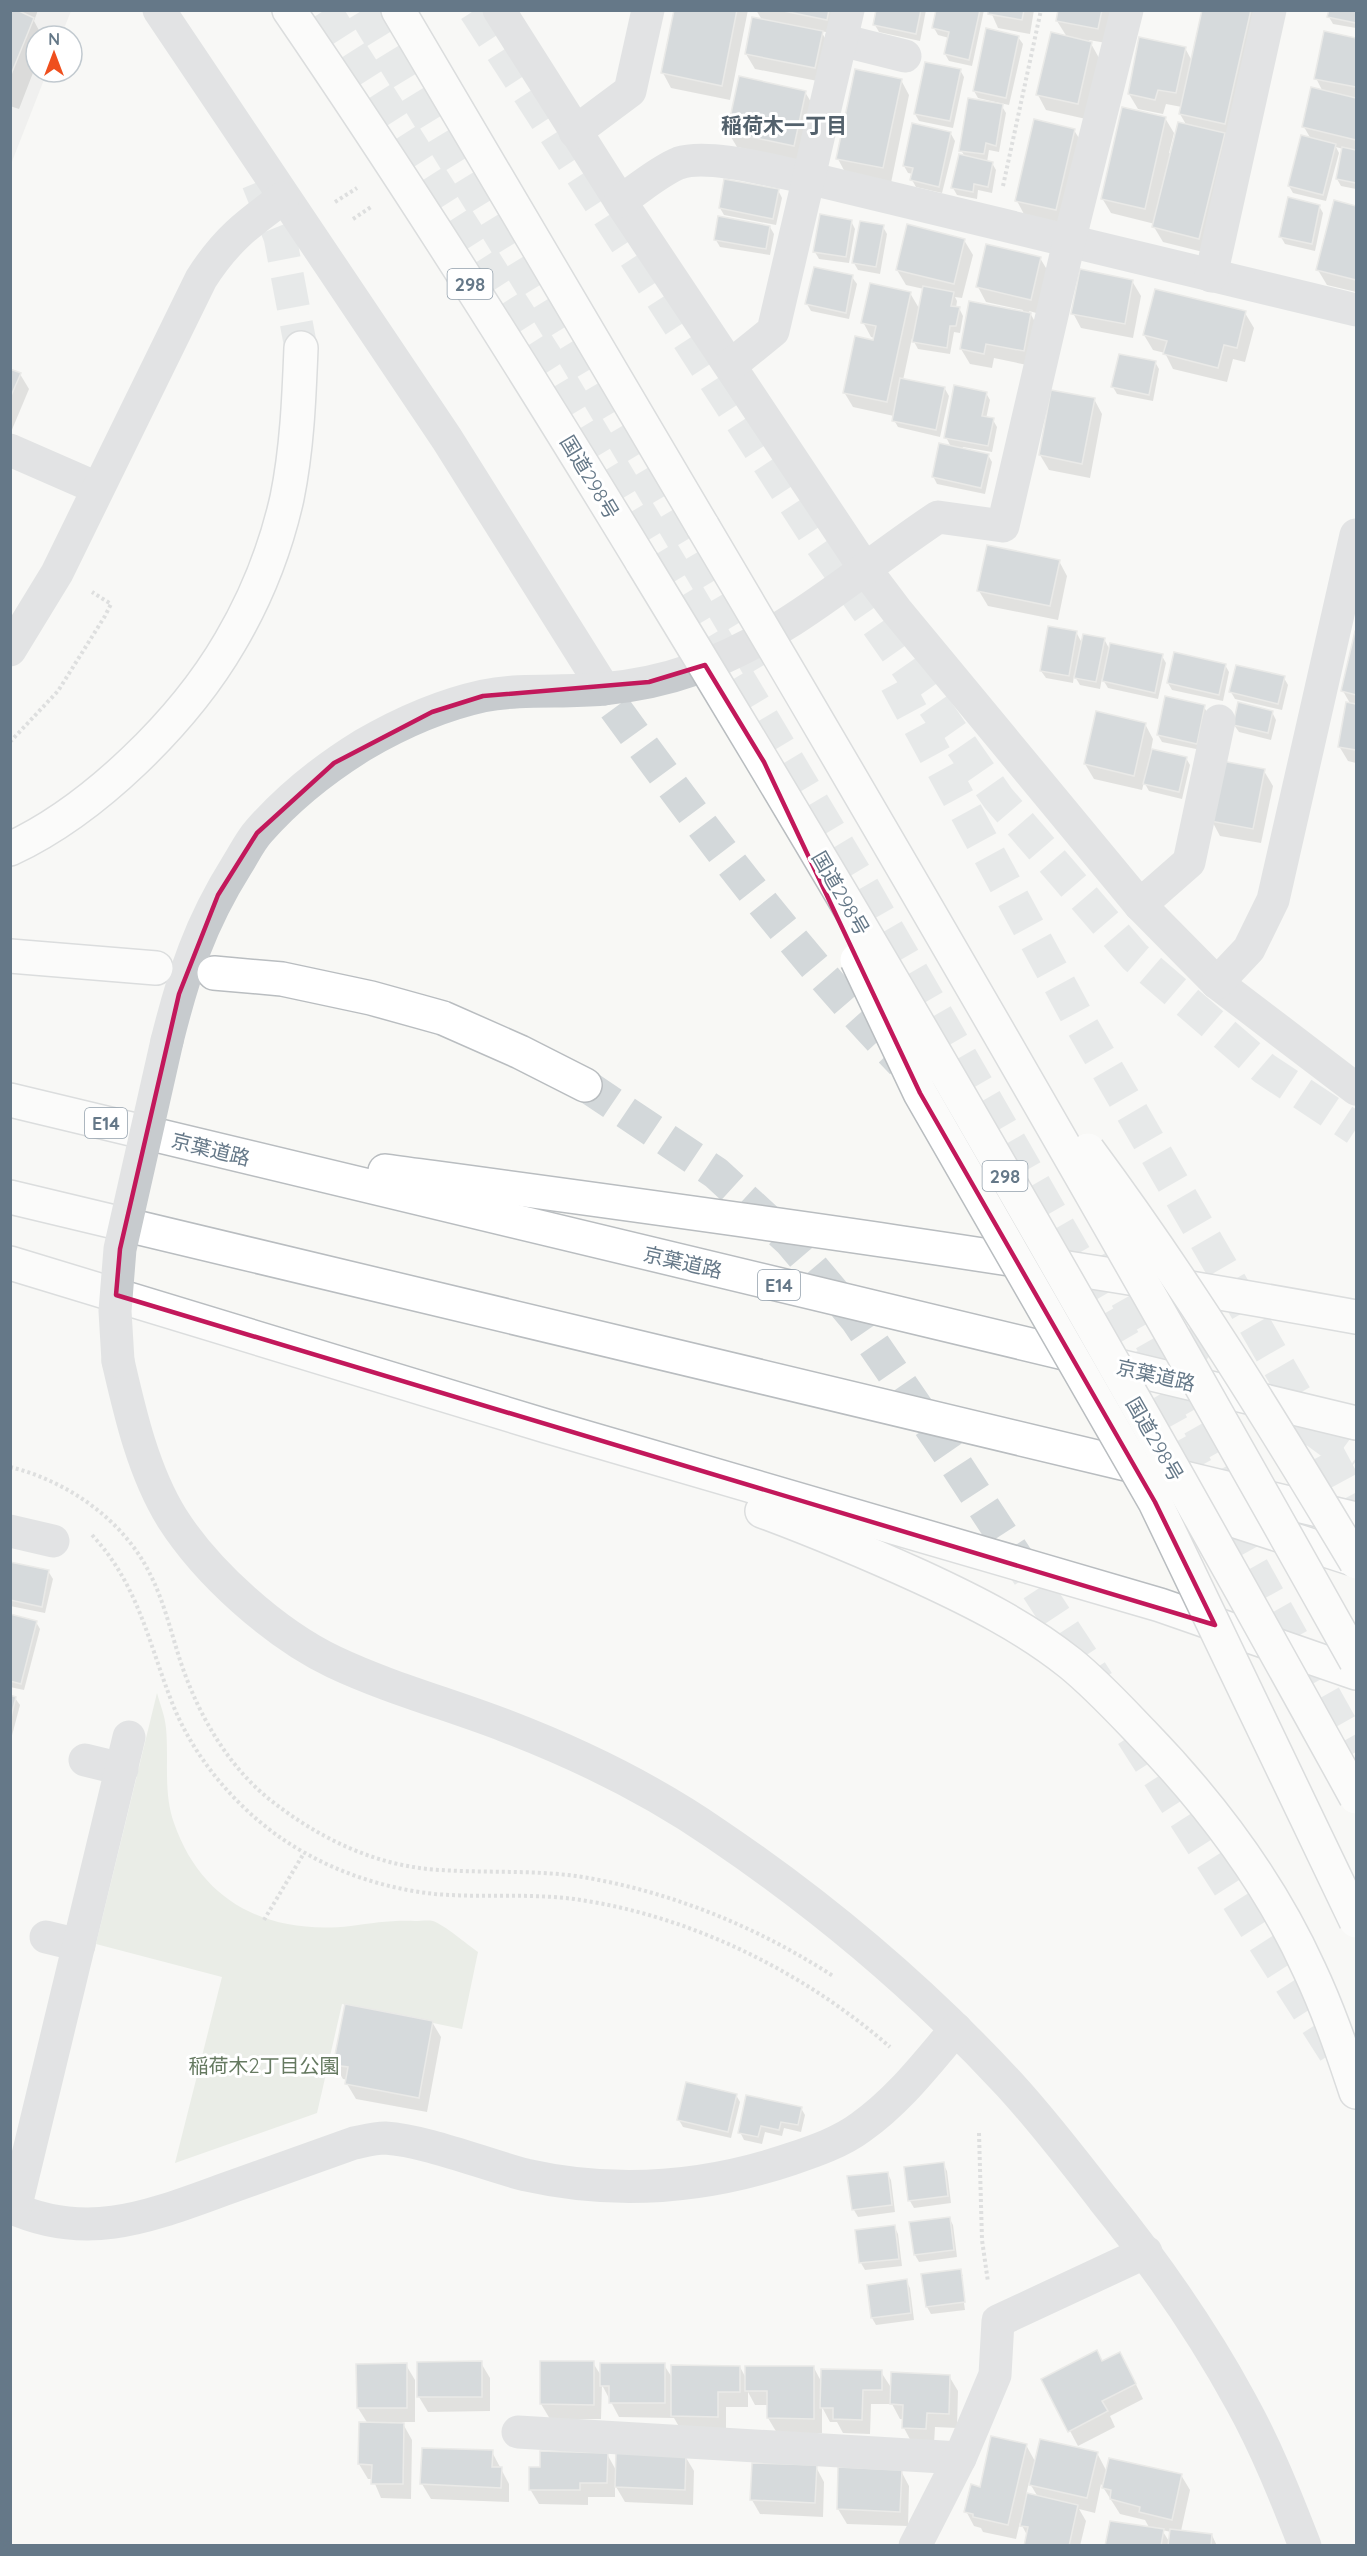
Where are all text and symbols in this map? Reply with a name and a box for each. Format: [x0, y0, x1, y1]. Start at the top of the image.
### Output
north arrow [24, 24, 84, 84]
text: N [48, 29, 60, 49]
district label: 稲荷木一丁目 [721, 112, 847, 138]
road number: 298 [448, 269, 492, 299]
street label: 国道298号 [555, 431, 625, 523]
street label: 国道298号 [807, 846, 875, 940]
road number: E14 [85, 1108, 127, 1138]
street label: 京葉道路 [169, 1127, 253, 1171]
road number: 298 [982, 1161, 1028, 1191]
street label: 京葉道路 [641, 1241, 725, 1283]
road number: E14 [758, 1270, 800, 1300]
street label: 京葉道路 [1114, 1354, 1198, 1396]
street label: 国道298号 [1121, 1392, 1189, 1486]
park label: 稲荷木2丁目公園 [188, 2053, 340, 2078]

